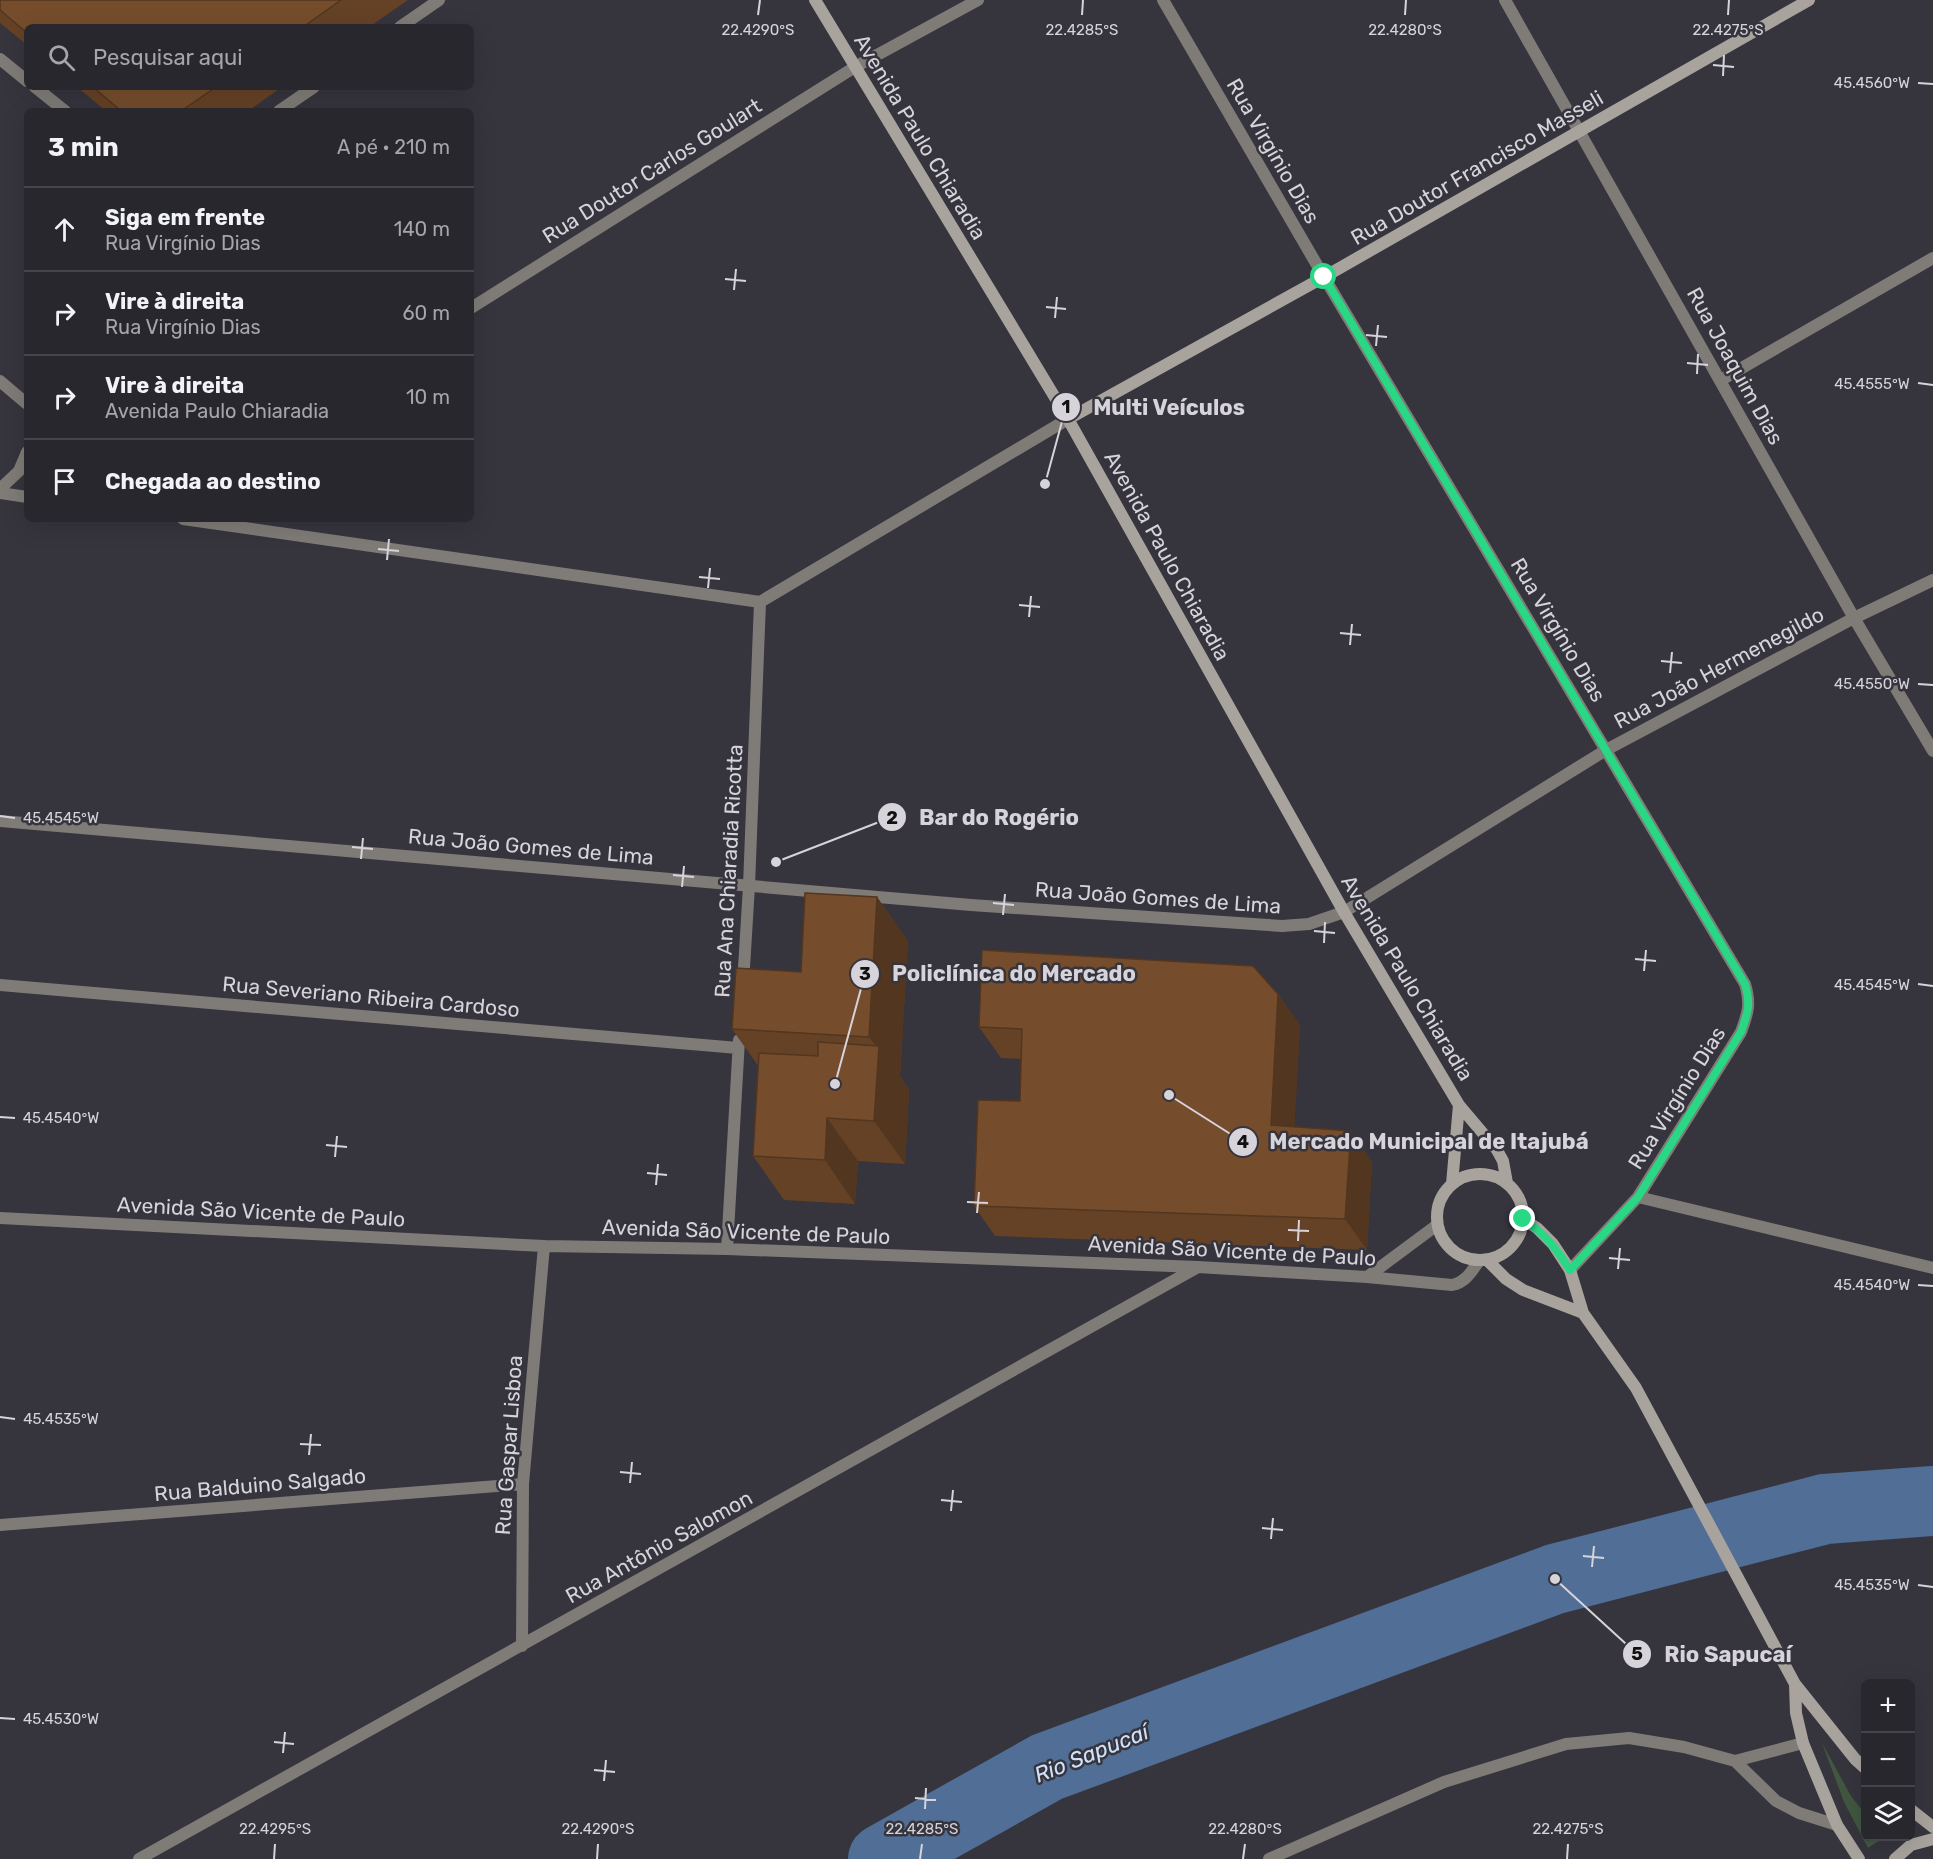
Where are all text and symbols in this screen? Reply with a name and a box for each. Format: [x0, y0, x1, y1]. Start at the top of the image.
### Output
text: 22.4290°S [722, 21, 794, 39]
text: 22.4285°S [1046, 21, 1118, 39]
text: 22.4280°S [1368, 21, 1442, 39]
text: 22.4275°S [1692, 21, 1764, 39]
search box [24, 24, 474, 90]
street label: Avenida Paulo Chiaradia [849, 29, 992, 244]
icon: search [45, 41, 78, 74]
text: Pesquisar aqui [93, 44, 243, 71]
street label: Rua Virgínio Dias [1222, 74, 1325, 228]
text: 45.4560°W [1834, 74, 1910, 92]
street label: Rua Doutor Francisco Masseli [1346, 85, 1607, 250]
street label: Rua Doutor Carlos Goulart [538, 93, 766, 248]
text: 3 min [48, 132, 119, 163]
text: A pé · 210 m [337, 135, 450, 159]
text: Siga em frente [105, 204, 265, 231]
icon: ahead [48, 213, 81, 246]
text: 140 m [394, 217, 450, 241]
text: Rua Virgínio Dias [105, 231, 261, 255]
route start [1310, 263, 1336, 289]
street label: Rua Joaquim Dias [1682, 283, 1789, 449]
text: Vire à direita [105, 288, 244, 315]
icon: right [48, 297, 81, 330]
text: 60 m [403, 301, 450, 325]
text: Rua Virgínio Dias [105, 315, 261, 339]
text: Vire à direita [105, 372, 244, 399]
text: 45.4555°W [1834, 375, 1910, 393]
icon: right [48, 381, 81, 414]
text: 10 m [406, 385, 450, 409]
callout: Multi Veículos [1051, 387, 1257, 427]
text: Multi Veículos [1093, 394, 1245, 421]
text: 1 [1062, 396, 1070, 418]
text: Avenida Paulo Chiaradia [105, 399, 329, 423]
street label: Avenida Paulo Chiaradia [1099, 447, 1235, 665]
icon: arrive [48, 465, 81, 498]
text: Chegada ao destino [105, 468, 321, 495]
street label: Rua Virgínio Dias [1506, 553, 1611, 706]
street label: Rua João Hermenegildo [1609, 602, 1828, 734]
text: 45.4550°W [1834, 675, 1910, 693]
street label: Rua Ana Chiaradia Ricotta [709, 744, 748, 998]
callout: Bar do Rogério [877, 797, 1091, 837]
text: Bar do Rogério [919, 804, 1079, 831]
text: 2 [886, 807, 898, 829]
text: 45.4545°W [23, 809, 99, 827]
street label: Rua João Gomes de Lima [407, 823, 655, 870]
street label: Avenida Paulo Chiaradia [1336, 870, 1479, 1085]
street label: Rua João Gomes de Lima [1034, 876, 1282, 919]
callout: Policlínica do Mercado [850, 954, 1148, 994]
text: Policlínica do Mercado [892, 960, 1136, 987]
text: 3 [859, 963, 871, 985]
street label: Rua Severiano Ribeira Cardoso [221, 971, 521, 1022]
text: 45.4545°W [1834, 976, 1910, 994]
street label: Rua Virgínio Dias [1623, 1022, 1731, 1174]
text: 45.4540°W [23, 1109, 99, 1127]
callout: Mercado Municipal de Itajubá [1228, 1122, 1601, 1162]
text: Mercado Municipal de Itajubá [1269, 1128, 1589, 1155]
text: 4 [1237, 1131, 1249, 1153]
street label: Avenida São Vicente de Paulo [116, 1191, 406, 1232]
route end [1509, 1205, 1535, 1231]
street label: Avenida São Vicente de Paulo [601, 1214, 891, 1249]
street label: Avenida São Vicente de Paulo [1087, 1230, 1377, 1271]
text: 45.4540°W [1834, 1276, 1910, 1294]
street label: Rua Gaspar Lisboa [490, 1354, 527, 1536]
text: 45.4535°W [23, 1410, 99, 1428]
street label: Rua Balduino Salgado [153, 1463, 367, 1506]
street label: Rua Antônio Salomon [561, 1485, 757, 1608]
text: 45.4535°W [1834, 1576, 1910, 1594]
callout: Rio Sapucaí [1622, 1634, 1803, 1674]
text: Rio Sapucaí [1664, 1641, 1793, 1668]
text: 5 [1631, 1643, 1643, 1665]
map controls [1861, 1679, 1915, 1841]
button: + [1861, 1679, 1915, 1733]
text: 45.4530°W [23, 1710, 99, 1728]
water label: Rio Sapucaí [1030, 1717, 1156, 1789]
button: − [1861, 1733, 1915, 1787]
button: layers [1861, 1787, 1915, 1841]
text: 22.4295°S [239, 1820, 311, 1838]
text: 22.4290°S [562, 1820, 634, 1838]
text: 22.4285°S [886, 1820, 958, 1838]
text: 22.4280°S [1208, 1820, 1282, 1838]
text: 22.4275°S [1532, 1820, 1604, 1838]

